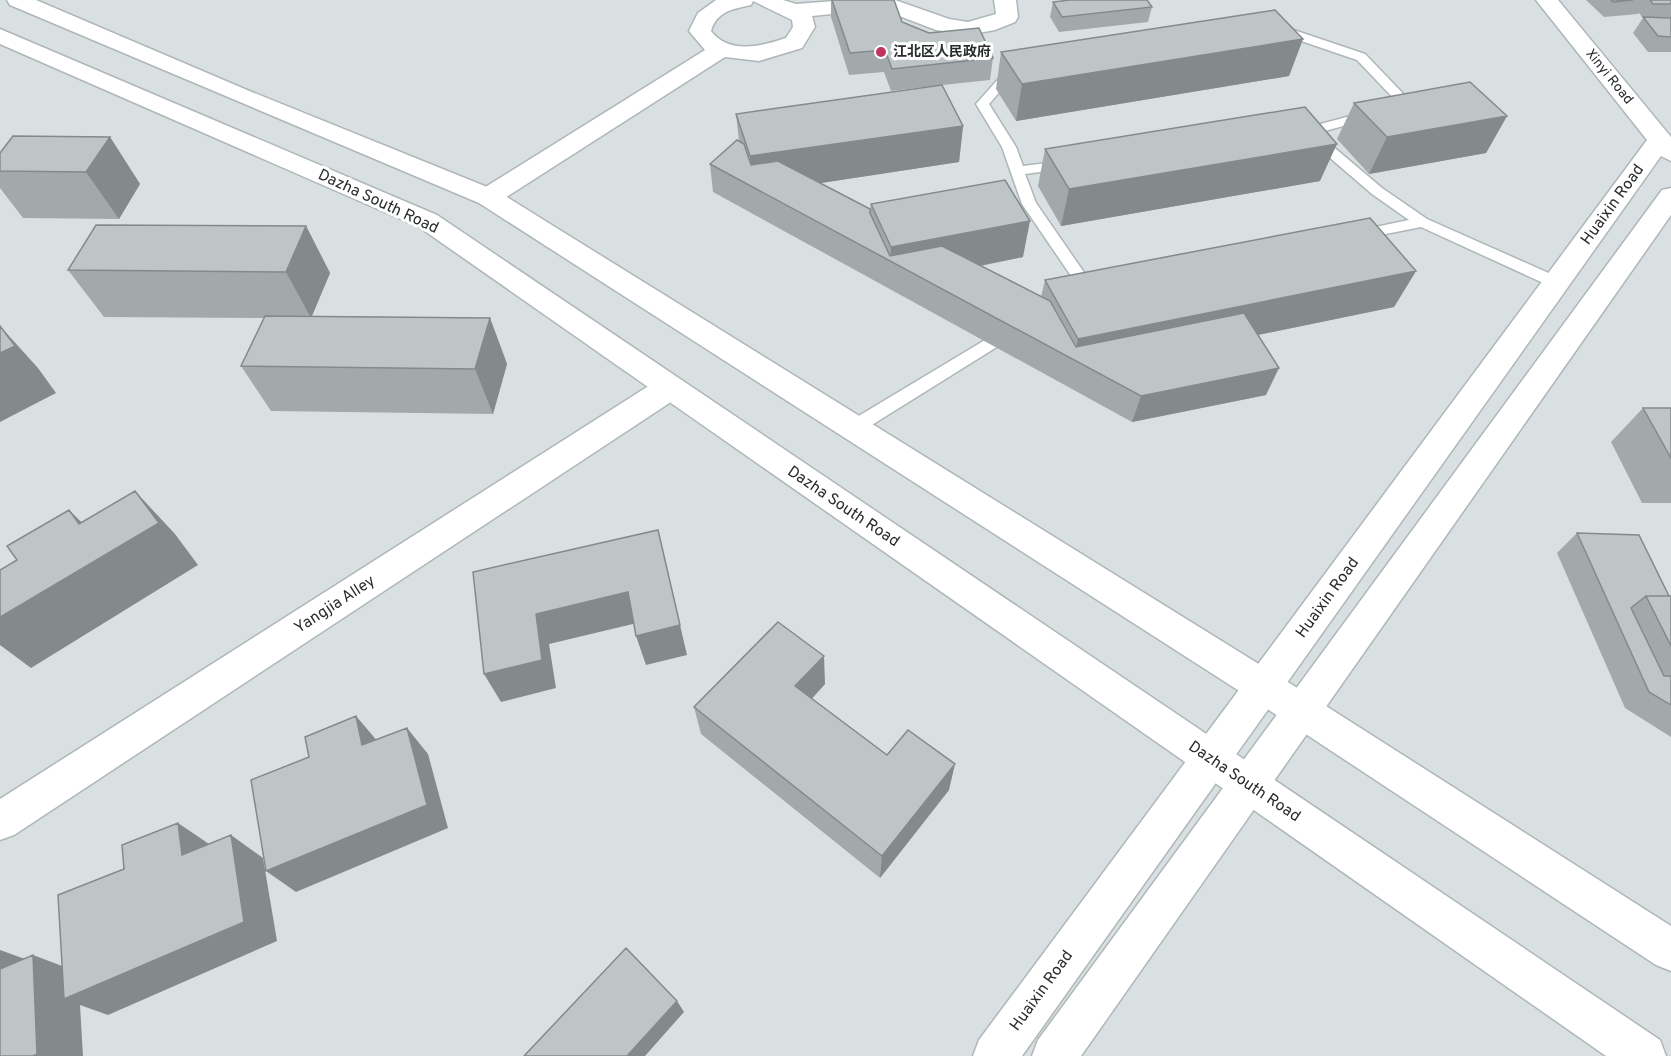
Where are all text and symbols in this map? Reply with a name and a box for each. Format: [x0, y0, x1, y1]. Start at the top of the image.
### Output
place label: 江北区人民政府 [893, 43, 991, 61]
marker: 江北区人民政府 [874, 45, 888, 59]
street label: Xinyi Road [1582, 46, 1636, 108]
street label: Huaixin Road [1577, 161, 1649, 249]
street label: Dazha South Road [314, 165, 442, 239]
street label: Dazha South Road [783, 462, 903, 552]
street label: Huaixin Road [1292, 554, 1364, 642]
street label: Yangjia Alley [291, 571, 379, 639]
street label: Dazha South Road [1184, 737, 1304, 827]
street label: Huaixin Road [1006, 947, 1078, 1035]

